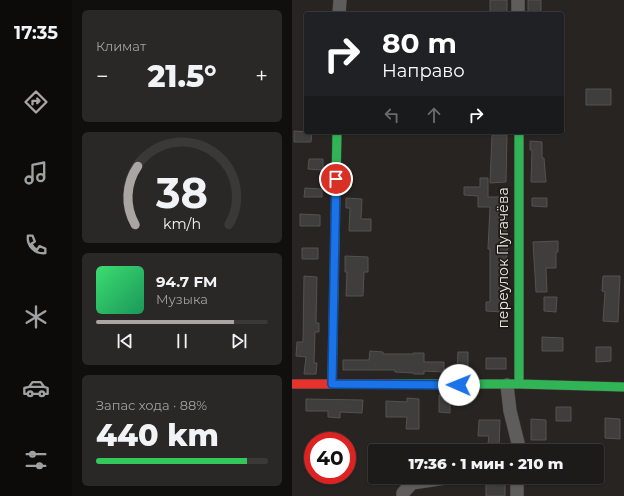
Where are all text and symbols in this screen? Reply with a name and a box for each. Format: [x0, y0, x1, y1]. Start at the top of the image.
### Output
text: 17:35 [14, 22, 58, 44]
text: 80 m [382, 26, 457, 60]
icon: right [316, 28, 368, 80]
text: Климат [96, 38, 146, 54]
text: 21.5° [147, 58, 217, 95]
text: Направо [382, 60, 465, 82]
text: − [96, 63, 109, 90]
text: + [255, 63, 268, 90]
icon: directions [22, 88, 50, 116]
icon: left [381, 104, 403, 126]
icon: ahead [423, 104, 445, 126]
icon: right [465, 104, 487, 126]
icon: music [22, 159, 50, 187]
pin [319, 162, 353, 196]
text: 38 [155, 168, 208, 218]
icon: arrive [325, 168, 347, 190]
street label: переулок Пугачёва [494, 187, 512, 329]
text: km/h [163, 215, 201, 233]
icon: phone [22, 231, 50, 259]
text: 94.7 FM [156, 272, 217, 291]
text: Музыка [156, 291, 208, 307]
icon: climate [22, 303, 50, 331]
icon: previous [114, 330, 136, 352]
icon: pause [171, 330, 193, 352]
icon: next [228, 330, 250, 352]
position arrow [438, 364, 480, 406]
icon: car [22, 374, 50, 402]
text: Запас хода · 88% [96, 397, 207, 413]
text: 440 km [96, 417, 219, 454]
speed limit sign: 40 [304, 432, 356, 484]
icon: filters [22, 446, 50, 474]
text: 17:36 · 1 мин · 210 m [409, 454, 563, 473]

